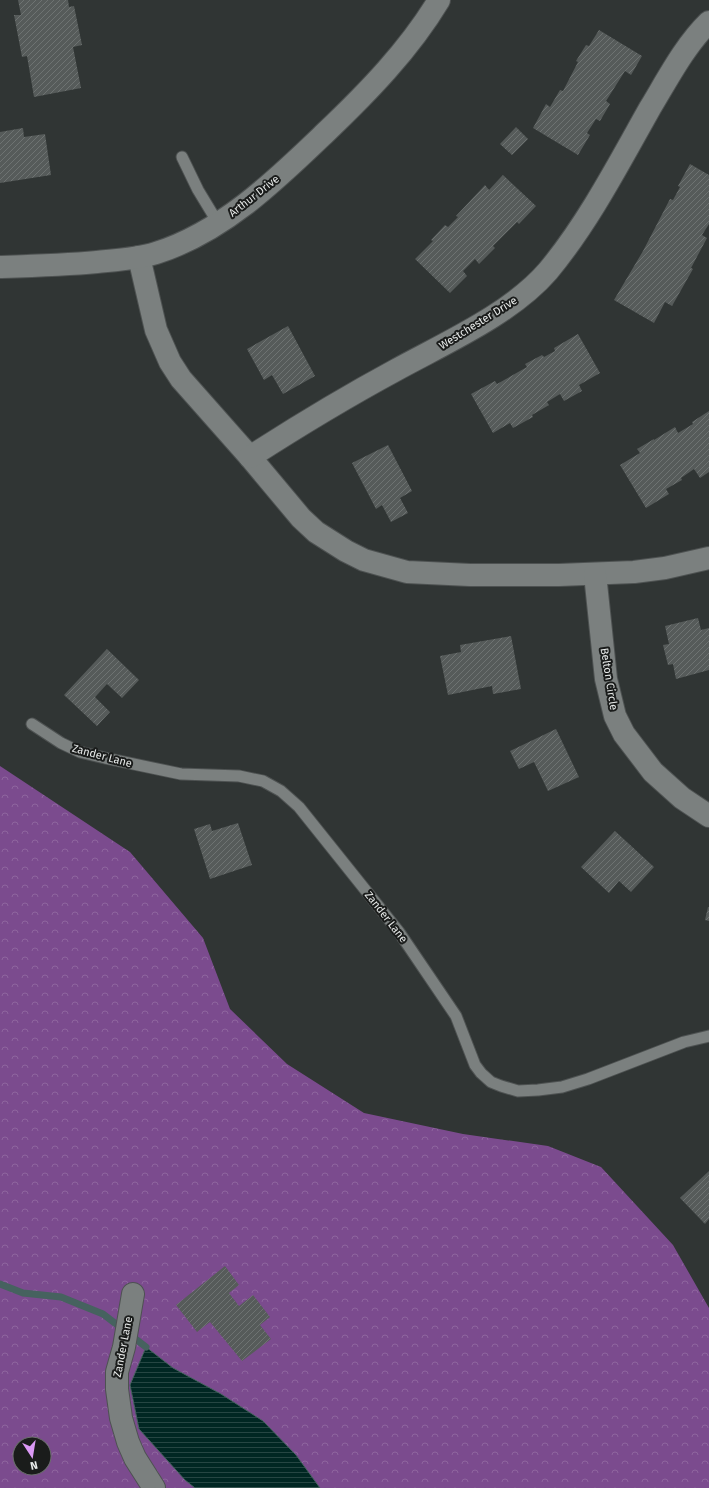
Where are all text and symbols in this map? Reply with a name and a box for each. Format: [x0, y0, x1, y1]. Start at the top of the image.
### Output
street label: Arthur Drive [226, 172, 282, 220]
street label: Westchester Drive [437, 294, 519, 352]
street label: Belton Circle [598, 647, 620, 711]
street label: Zander Lane [71, 742, 133, 770]
street label: Zander Lane [362, 889, 410, 945]
street label: Zander Lane [111, 1316, 135, 1378]
north arrow [12, 1436, 52, 1476]
text: N [29, 1458, 39, 1472]

